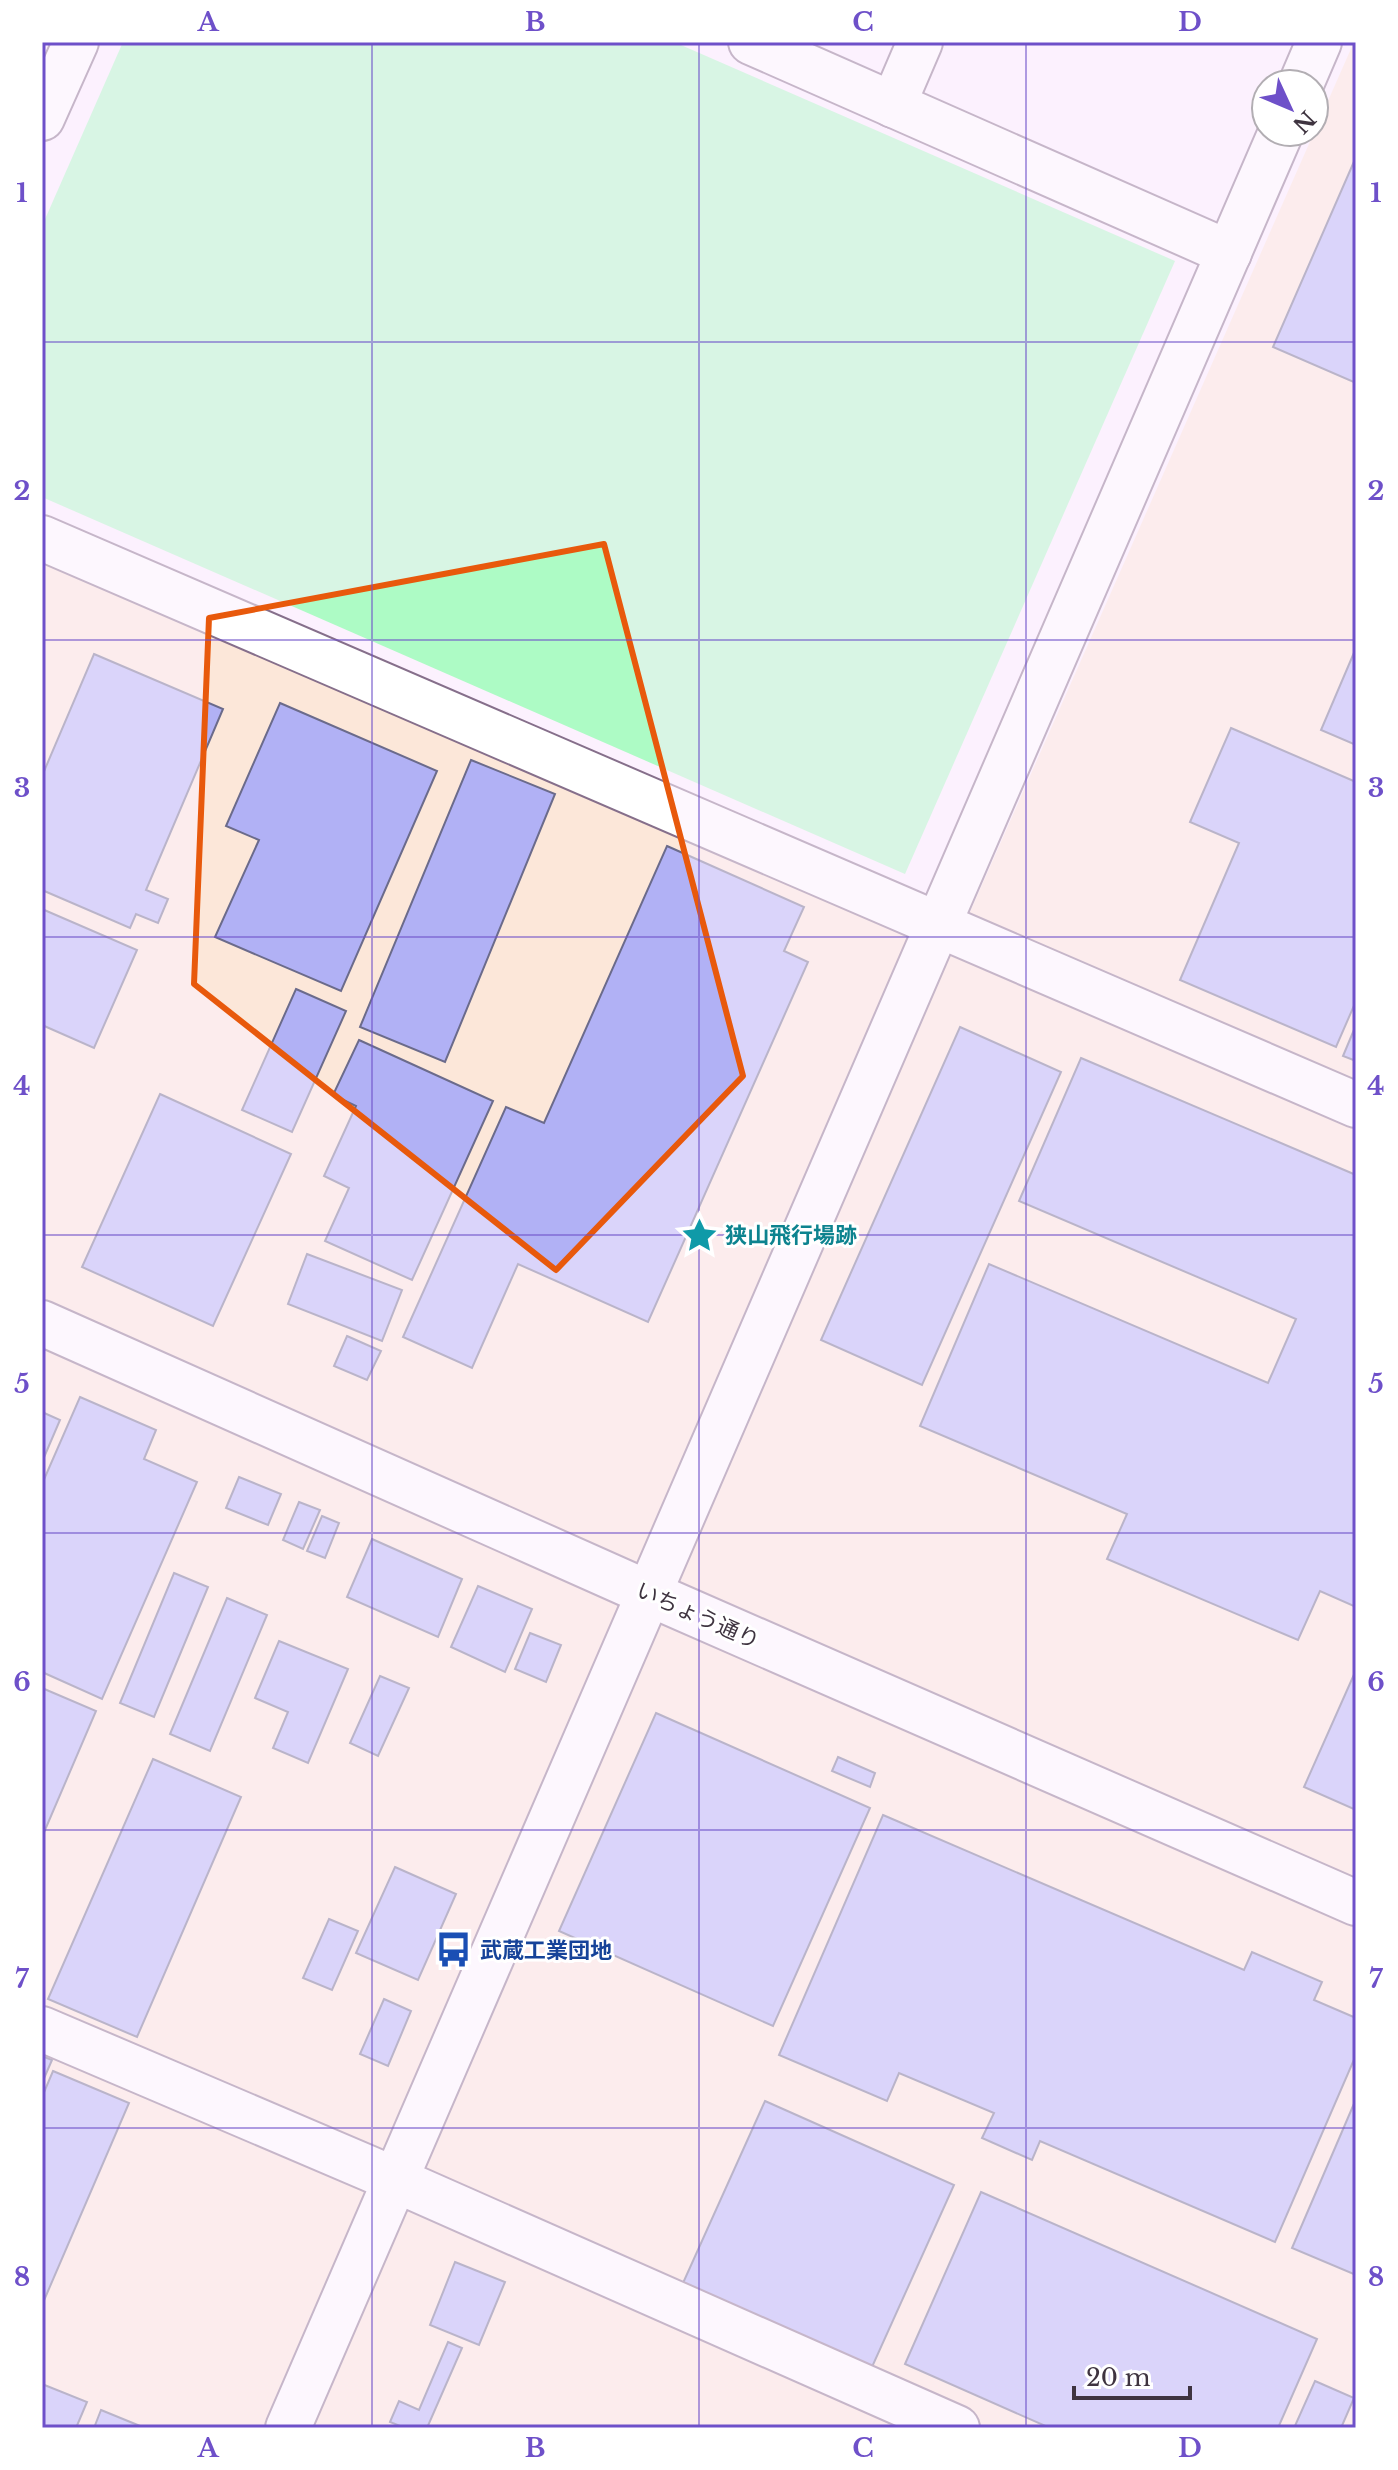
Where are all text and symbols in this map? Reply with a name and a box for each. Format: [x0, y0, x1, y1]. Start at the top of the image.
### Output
text: A [196, 6, 219, 38]
text: B [525, 6, 545, 38]
text: C [852, 6, 874, 38]
text: D [1178, 6, 1202, 38]
north arrow [1250, 68, 1330, 148]
text: N [1287, 105, 1321, 139]
text: 1 [16, 177, 28, 209]
text: 1 [1370, 177, 1382, 209]
text: 2 [14, 475, 30, 507]
text: 2 [1368, 475, 1384, 507]
text: 3 [14, 772, 30, 804]
text: 3 [1368, 772, 1384, 804]
text: 4 [13, 1070, 31, 1102]
text: 4 [1367, 1070, 1385, 1102]
place icon: 狭山飛行場跡 [680, 1216, 718, 1254]
place label: 狭山飛行場跡 [725, 1222, 857, 1249]
text: 5 [14, 1368, 30, 1400]
text: 5 [1368, 1368, 1384, 1400]
street label: いちょう通り [632, 1576, 764, 1655]
text: 6 [13, 1666, 31, 1698]
text: 6 [1367, 1666, 1385, 1698]
bus stop icon: 武蔵工業団地 [435, 1931, 473, 1969]
place label: 武蔵工業団地 [480, 1937, 612, 1964]
text: 7 [15, 1963, 29, 1995]
text: 7 [1369, 1963, 1383, 1995]
text: 8 [14, 2261, 30, 2293]
text: 8 [1368, 2261, 1384, 2293]
scale bar [1074, 2350, 1190, 2400]
text: 20 m [1086, 2363, 1151, 2392]
text: A [196, 2432, 219, 2464]
text: B [525, 2432, 545, 2464]
text: C [852, 2432, 874, 2464]
text: D [1178, 2432, 1202, 2464]

